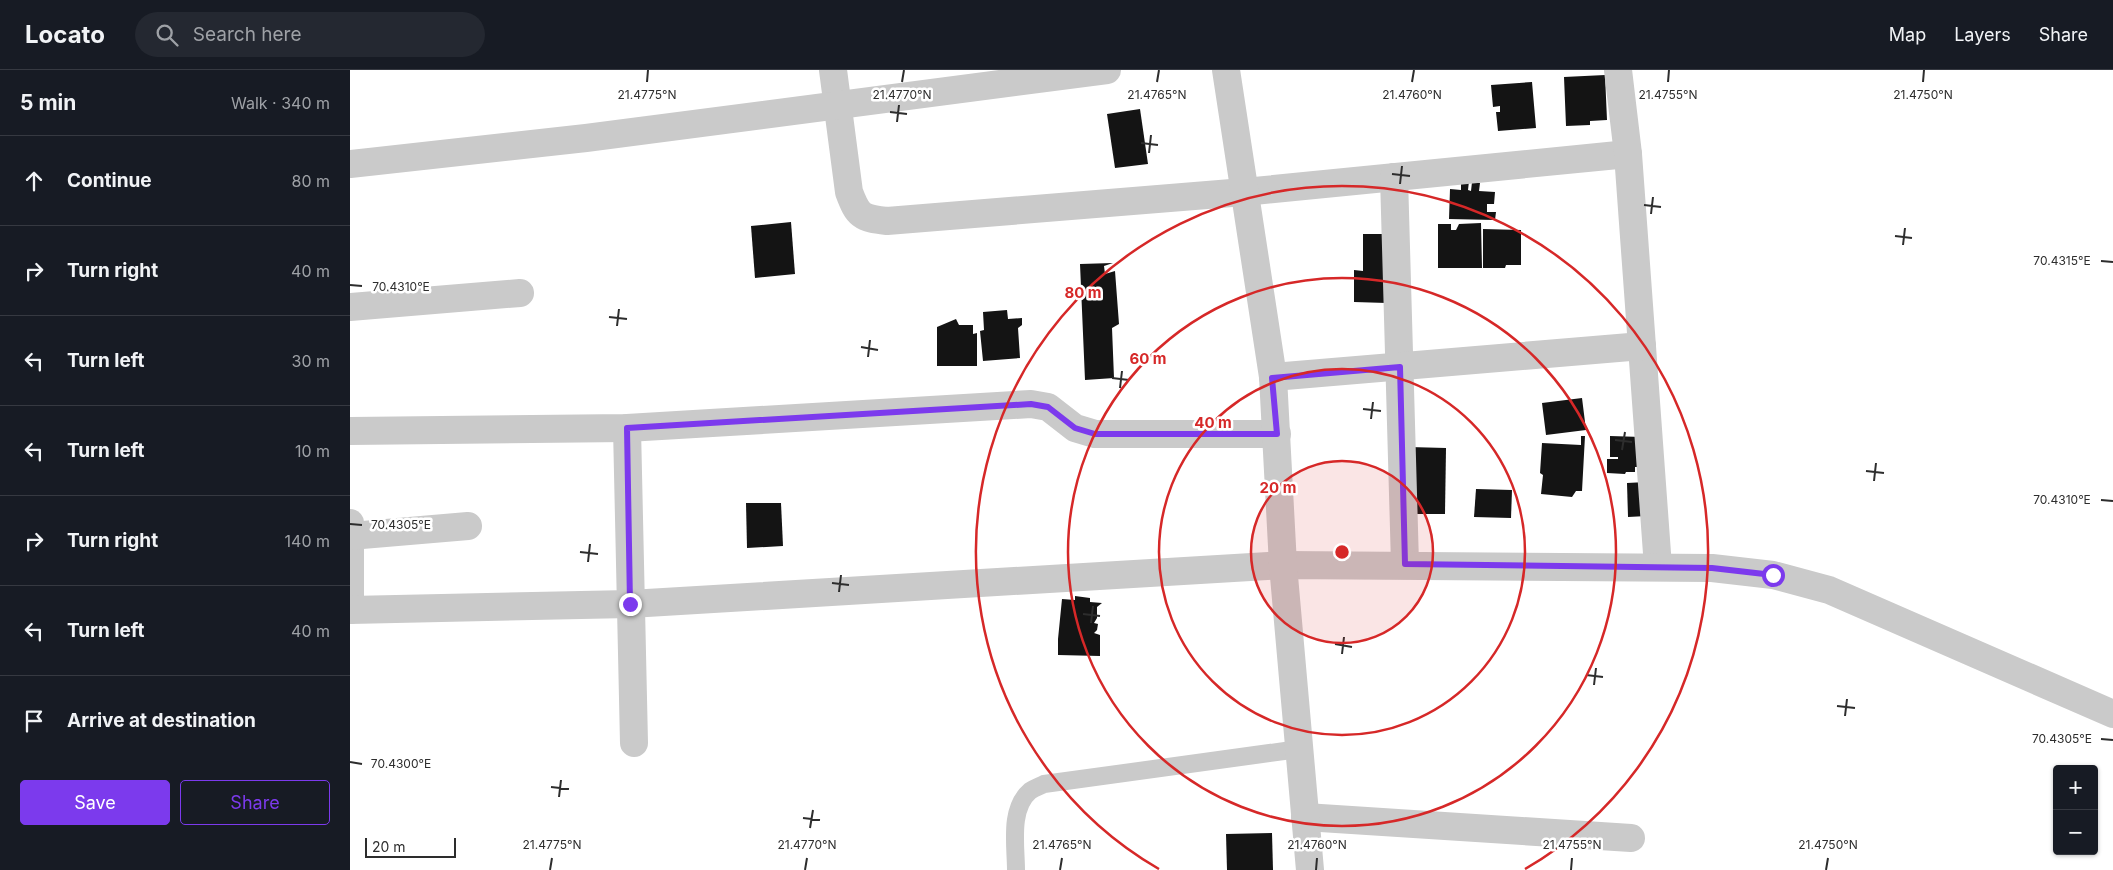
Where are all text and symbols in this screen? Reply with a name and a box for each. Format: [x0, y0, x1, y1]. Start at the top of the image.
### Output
search box [135, 12, 485, 57]
text: Locato [25, 20, 105, 49]
icon: search [153, 21, 181, 49]
text: Search here [193, 23, 301, 46]
text: Map [1889, 24, 1926, 45]
text: Layers [1954, 24, 2011, 45]
text: Share [2039, 24, 2088, 45]
text: 21.4775°N [618, 87, 676, 102]
text: 21.4770°N [872, 87, 932, 102]
text: 21.4765°N [1127, 87, 1187, 102]
text: 21.4760°N [1382, 87, 1442, 102]
text: 21.4755°N [1638, 87, 1698, 102]
text: 21.4750°N [1893, 87, 1953, 102]
text: 5 min [20, 90, 76, 115]
text: Walk · 340 m [231, 93, 330, 113]
icon: ahead [20, 167, 48, 195]
text: Continue [67, 169, 152, 192]
text: 80 m [291, 171, 330, 191]
text: 70.4315°E [2033, 253, 2091, 268]
icon: right [20, 257, 48, 285]
text: Turn right [67, 259, 158, 282]
text: 40 m [291, 261, 330, 281]
text: 70.4310°E [372, 279, 430, 294]
text: 80 m [1064, 283, 1102, 302]
icon: left [20, 347, 48, 375]
text: Turn left [67, 349, 145, 372]
text: 60 m [1129, 349, 1167, 368]
text: 30 m [292, 351, 330, 371]
text: 40 m [1194, 413, 1232, 432]
icon: left [20, 437, 48, 465]
text: Turn left [67, 439, 145, 462]
text: 10 m [295, 441, 330, 461]
text: 20 m [1260, 478, 1296, 497]
text: 70.4310°E [2033, 492, 2091, 507]
text: 70.4305°E [371, 517, 431, 532]
icon: right [20, 527, 48, 555]
text: Turn right [67, 529, 158, 552]
text: 140 m [285, 531, 330, 551]
centre of rings [1333, 543, 1351, 561]
route start [1762, 564, 1785, 587]
route end [619, 593, 642, 616]
icon: left [20, 617, 48, 645]
text: Turn left [67, 619, 145, 642]
text: 40 m [291, 621, 330, 641]
icon: arrive [20, 707, 48, 735]
text: Arrive at destination [67, 709, 256, 732]
text: 70.4305°E [2032, 731, 2092, 746]
text: 70.4300°E [371, 756, 431, 771]
map controls [2053, 765, 2098, 855]
button: + [2053, 765, 2098, 810]
button: Save [20, 780, 170, 825]
button: Share [180, 780, 330, 825]
button: − [2053, 810, 2098, 855]
scale bar [365, 835, 456, 858]
text: 21.4775°N [523, 837, 581, 852]
text: 21.4770°N [777, 837, 837, 852]
text: 21.4765°N [1032, 837, 1092, 852]
text: 21.4760°N [1287, 837, 1347, 852]
text: 21.4755°N [1542, 837, 1602, 852]
text: 21.4750°N [1798, 837, 1858, 852]
text: 20 m [372, 838, 406, 855]

